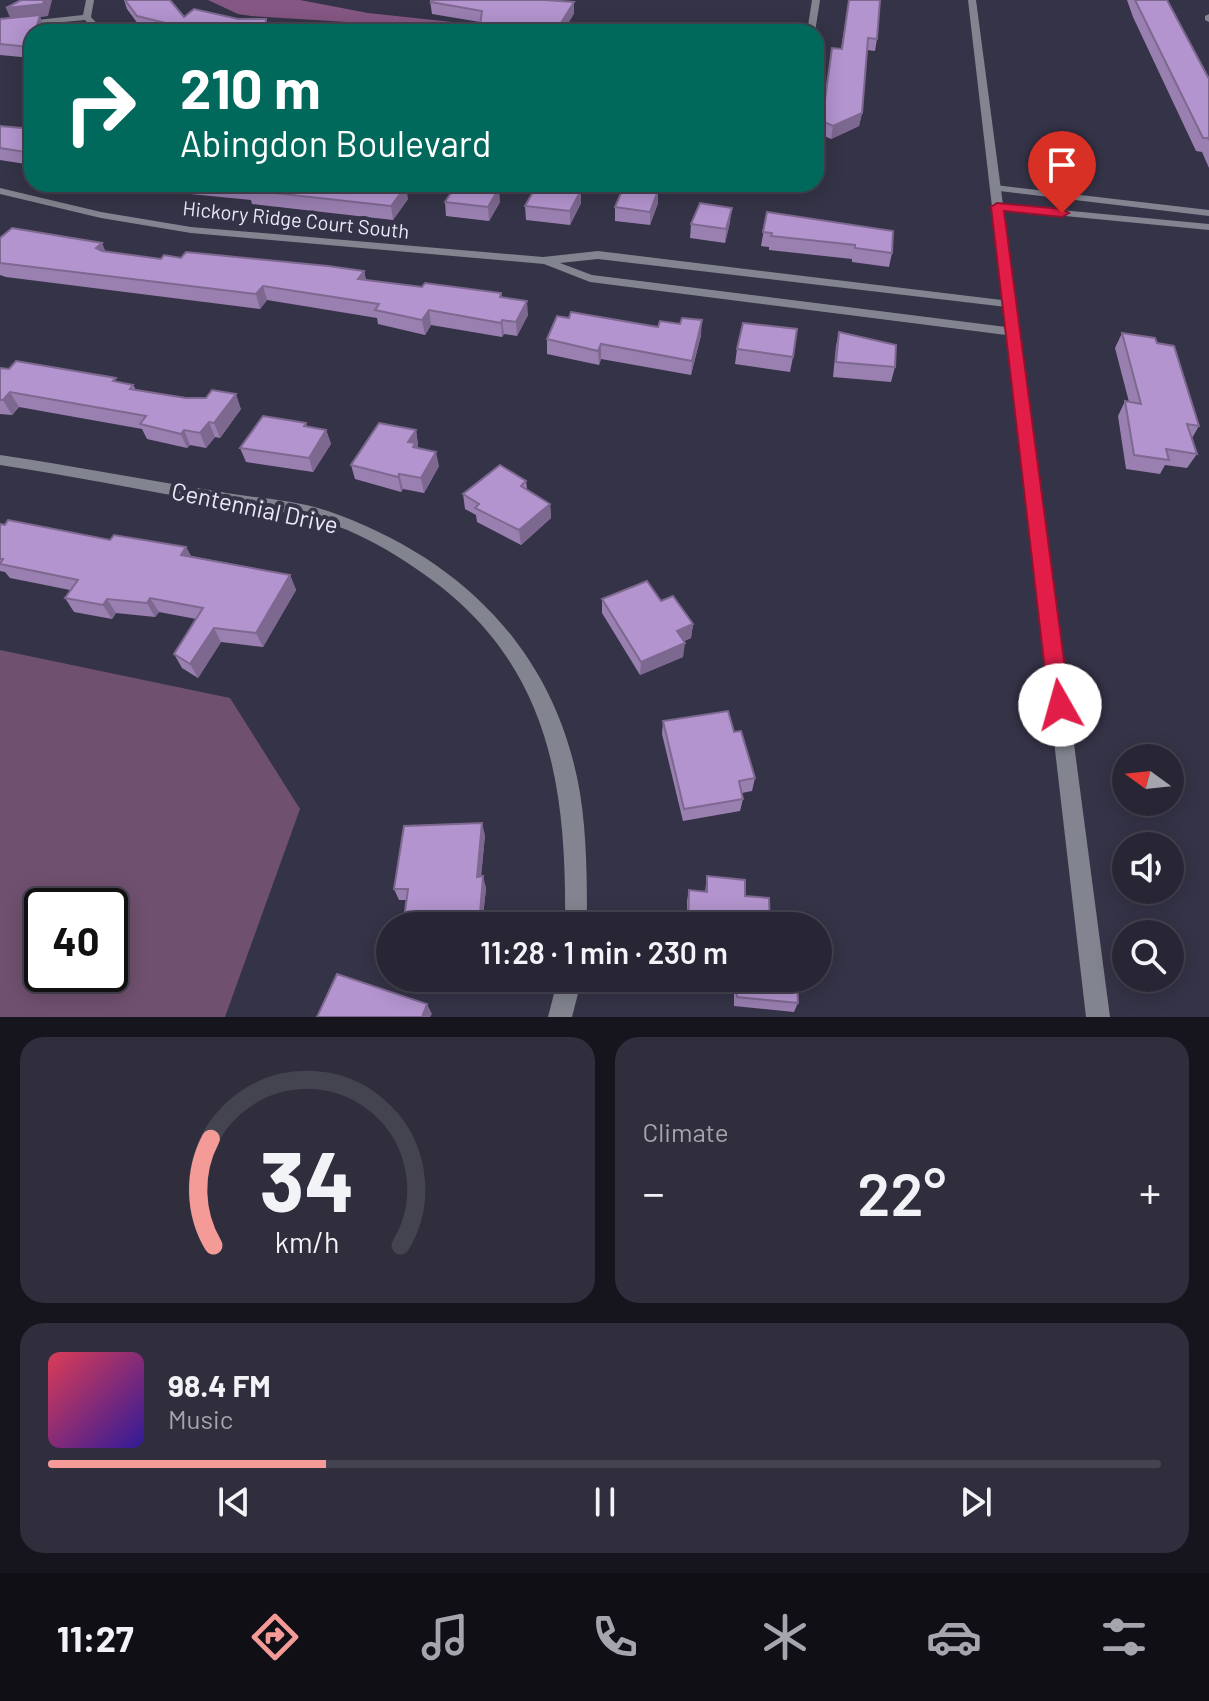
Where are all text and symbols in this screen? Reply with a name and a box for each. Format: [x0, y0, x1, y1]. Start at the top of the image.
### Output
text: 210 m [180, 53, 321, 120]
icon: right [48, 56, 152, 160]
text: Abingdon Boulevard [180, 121, 491, 164]
pin [1028, 131, 1096, 213]
icon: arrive [1040, 143, 1084, 187]
street label: Hickory Ridge Court South [181, 195, 411, 243]
street label: Centennial Drive [169, 475, 341, 539]
position arrow [1018, 663, 1102, 747]
north arrow [1112, 744, 1184, 816]
map controls [1112, 744, 1184, 992]
button: sound [1112, 832, 1184, 904]
speed limit sign: 40 [24, 888, 128, 992]
button: search [1112, 920, 1184, 992]
text: 11:28 · 1 min · 230 m [480, 934, 728, 970]
text: Climate [643, 1116, 729, 1147]
text: 34 [260, 1129, 355, 1229]
text: 22° [857, 1156, 946, 1228]
text: − [643, 1165, 665, 1218]
text: + [1139, 1165, 1161, 1218]
text: km/h [275, 1224, 340, 1259]
text: 98.4 FM [168, 1367, 271, 1403]
text: Music [168, 1403, 233, 1434]
icon: previous [212, 1480, 256, 1524]
icon: pause [583, 1480, 627, 1524]
icon: next [954, 1480, 998, 1524]
icon: directions [247, 1609, 303, 1665]
icon: music [417, 1609, 473, 1665]
icon: phone [587, 1609, 643, 1665]
icon: climate [757, 1609, 813, 1665]
icon: car [926, 1609, 982, 1665]
icon: filters [1096, 1609, 1152, 1665]
text: 11:27 [57, 1616, 134, 1659]

